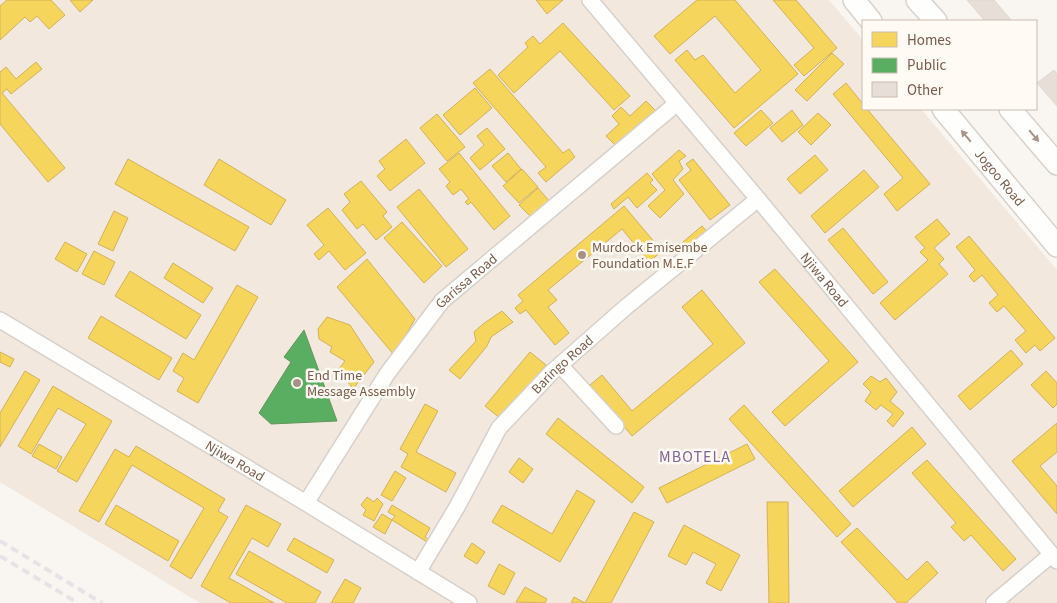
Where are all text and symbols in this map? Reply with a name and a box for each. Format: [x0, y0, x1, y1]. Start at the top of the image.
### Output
legend [862, 20, 1037, 110]
text: Homes [907, 30, 951, 51]
text: Public [907, 55, 946, 76]
text: Other [907, 80, 944, 101]
one-way arrow [961, 130, 972, 142]
one-way arrow [1028, 130, 1039, 143]
street label: Jogoo Road [969, 145, 1029, 211]
place label: Murdock Emisembe Foundation M.E.F [592, 238, 708, 274]
street label: Njiwa Road [795, 248, 853, 312]
marker: Murdock Emisembe Foundation M.E.F [576, 249, 588, 261]
street label: Garissa Road [431, 250, 502, 313]
street label: Baringo Road [527, 331, 598, 399]
place label: End Time Message Assembly [307, 366, 416, 402]
marker: End Time Message Assembly [291, 377, 303, 389]
street label: Njiwa Road [201, 436, 268, 487]
district label: MBOTELA [659, 446, 731, 468]

